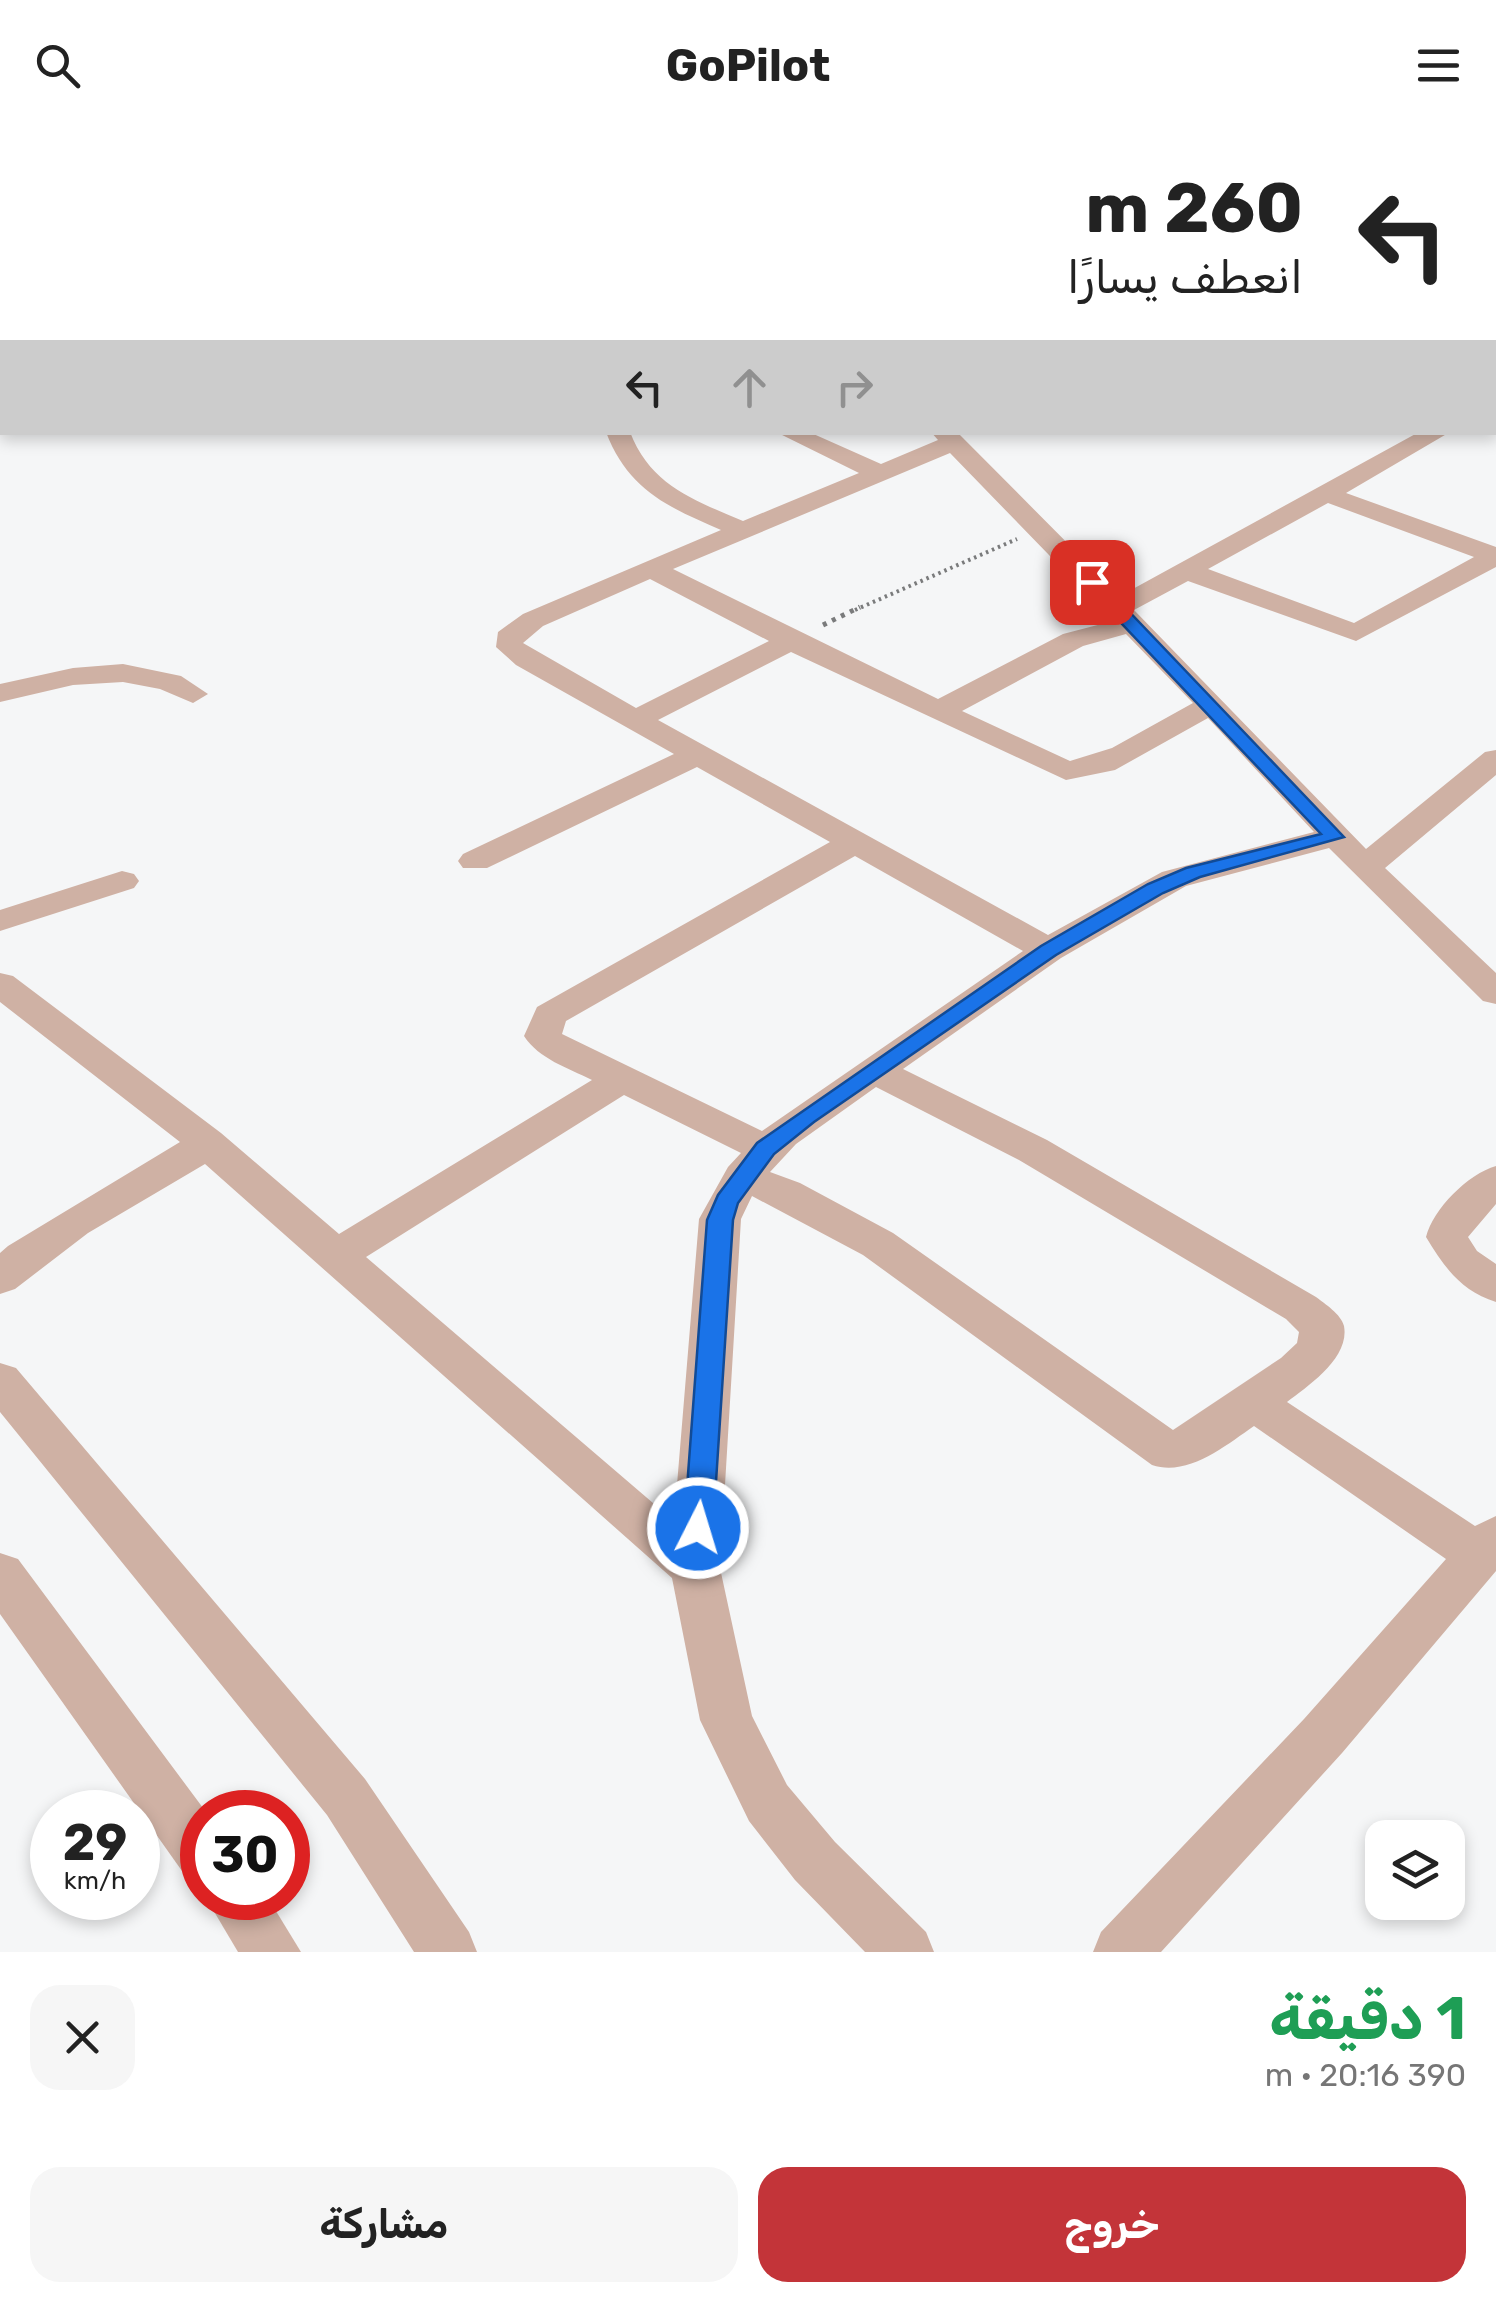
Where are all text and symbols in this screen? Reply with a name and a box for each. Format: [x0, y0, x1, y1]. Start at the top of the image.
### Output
icon: search [30, 38, 85, 93]
icon: menu [1411, 38, 1466, 93]
text: GoPilot [666, 39, 830, 92]
text: 260 m [1085, 167, 1303, 250]
icon: left [1338, 170, 1468, 300]
text: انعطف يسارًا [1067, 251, 1303, 304]
icon: left [617, 360, 672, 415]
icon: ahead [722, 360, 777, 415]
icon: right [827, 360, 882, 415]
pin [1050, 540, 1135, 625]
icon: arrive [1065, 555, 1120, 610]
position arrow [646, 1476, 750, 1580]
speed limit sign: 30 [180, 1790, 310, 1920]
text: 29 [63, 1813, 127, 1873]
map controls [1365, 1820, 1465, 1920]
button: layers [1365, 1820, 1465, 1920]
text: km/h [64, 1866, 126, 1895]
text: 1 دقيقة [1269, 1983, 1466, 2054]
button: close [30, 1985, 135, 2090]
text: 390 m · 20:16 [1265, 2056, 1466, 2094]
button: مشاركة [30, 2167, 738, 2282]
button: خروج [758, 2167, 1466, 2282]

